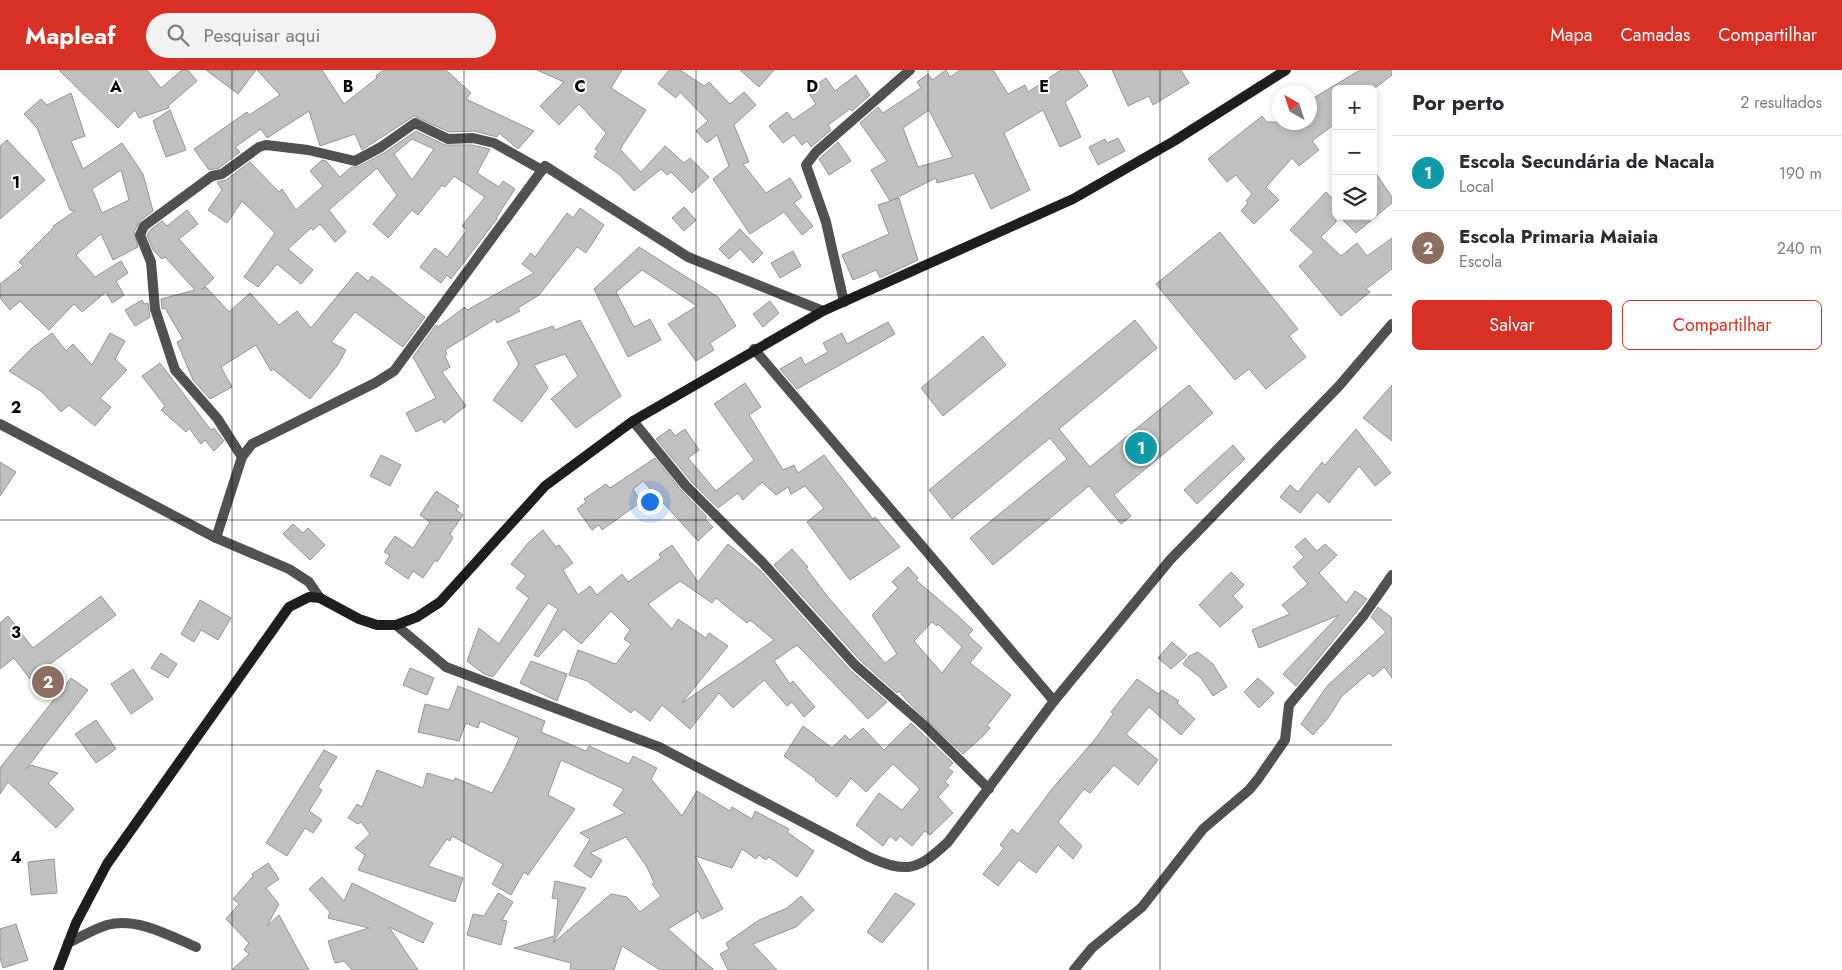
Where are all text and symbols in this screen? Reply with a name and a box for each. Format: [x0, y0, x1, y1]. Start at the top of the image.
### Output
search box [146, 13, 496, 58]
text: Mapleaf [25, 18, 116, 53]
icon: search [164, 21, 192, 49]
text: Pesquisar aqui [204, 22, 321, 49]
text: Mapa [1550, 22, 1592, 48]
text: Camadas [1620, 22, 1690, 48]
text: Compartilhar [1718, 22, 1817, 48]
text: A [109, 75, 122, 98]
text: B [343, 75, 353, 98]
text: C [574, 75, 586, 98]
text: D [806, 75, 818, 98]
text: E [1039, 75, 1049, 98]
north arrow [1272, 85, 1317, 130]
map controls [1332, 85, 1377, 220]
button: + [1332, 85, 1377, 130]
text: Por perto [1412, 88, 1504, 118]
text: 2 resultados [1740, 91, 1822, 114]
button: − [1332, 130, 1377, 175]
text: Escola Secundária de Nacala [1459, 148, 1714, 175]
text: 1 [1424, 162, 1432, 185]
text: 190 m [1779, 162, 1822, 185]
text: 1 [12, 171, 20, 194]
button: layers [1332, 175, 1377, 220]
text: Local [1459, 175, 1494, 198]
text: Escola Primaria Maiaia [1459, 223, 1658, 250]
text: 2 [1423, 237, 1433, 260]
text: 240 m [1777, 237, 1822, 260]
text: Escola [1459, 250, 1502, 273]
button: Salvar [1412, 300, 1612, 350]
button: Compartilhar [1622, 300, 1822, 350]
text: 2 [11, 396, 21, 419]
pin: 1 [1125, 429, 1157, 467]
your location [637, 489, 663, 515]
text: 3 [11, 621, 21, 644]
pin: 2 [32, 663, 64, 701]
text: 4 [10, 846, 22, 869]

